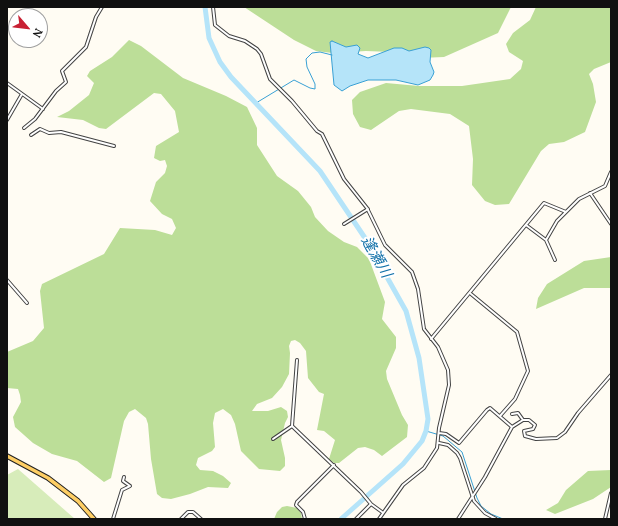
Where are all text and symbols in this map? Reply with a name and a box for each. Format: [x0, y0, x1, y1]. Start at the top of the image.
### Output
north arrow [8, 8, 48, 48]
text: N [30, 26, 46, 40]
water label: 逢瀬川 [357, 233, 395, 281]

